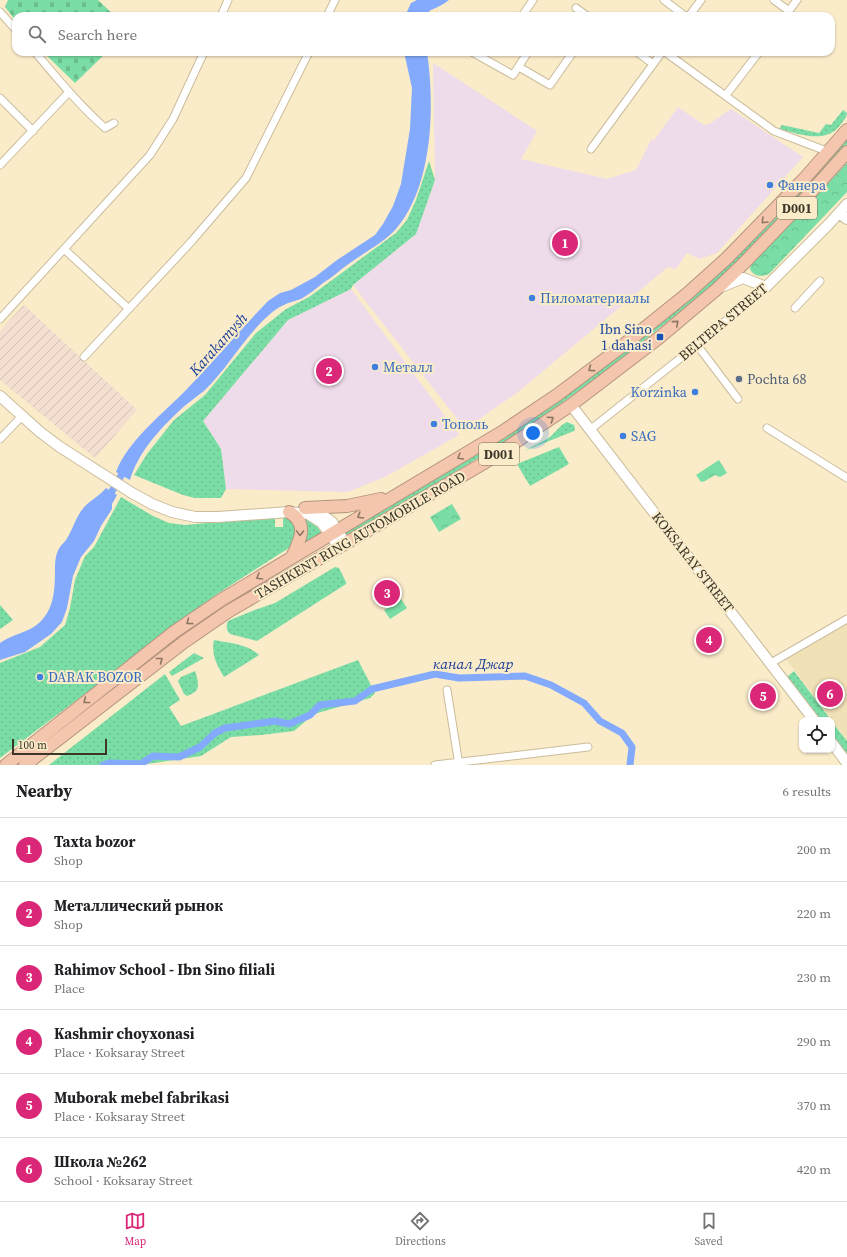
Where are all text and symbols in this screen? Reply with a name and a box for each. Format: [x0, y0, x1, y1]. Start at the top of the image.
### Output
search box [12, 12, 835, 56]
icon: search [26, 23, 48, 45]
text: Search here [58, 24, 137, 45]
place label: Фанера [778, 175, 827, 195]
marker: Фанера [765, 180, 775, 190]
road number: D001 [777, 197, 817, 219]
one-way arrow [761, 216, 769, 224]
pin: 1 [552, 228, 578, 258]
street label: BELTEPA STREET [674, 278, 772, 365]
place label: Пиломатериалы [540, 288, 650, 308]
marker: Пиломатериалы [527, 293, 537, 303]
water label: Karakamysh [183, 308, 252, 381]
place label: Ibn Sino 1 dahasi [599, 319, 652, 355]
one-way arrow [672, 320, 679, 327]
marker: Ibn Sino 1 dahasi [655, 332, 665, 342]
pin: 2 [316, 356, 342, 386]
place label: Металл [383, 357, 433, 377]
marker: Металл [370, 362, 380, 372]
one-way arrow [588, 364, 595, 372]
place label: Pochta 68 [747, 369, 807, 389]
marker: Pochta 68 [734, 374, 744, 384]
place label: Korzinka [631, 382, 688, 402]
marker: Korzinka [690, 387, 700, 397]
place label: Тополь [442, 414, 488, 434]
one-way arrow [547, 416, 554, 424]
marker: Тополь [429, 419, 439, 429]
your location [523, 423, 543, 443]
place label: SAG [631, 426, 657, 446]
marker: SAG [618, 431, 628, 441]
road number: D001 [479, 443, 519, 465]
one-way arrow [457, 453, 464, 460]
street label: TASHKENT RING AUTOMOBILE ROAD [251, 466, 469, 604]
street label: KOKSARAY STREET [647, 507, 739, 617]
one-way arrow [357, 512, 364, 519]
one-way arrow [296, 530, 304, 536]
one-way arrow [256, 572, 263, 579]
pin: 3 [374, 578, 400, 608]
one-way arrow [186, 617, 193, 625]
pin: 4 [696, 625, 722, 655]
water label: канал Джар [433, 653, 514, 674]
one-way arrow [155, 658, 162, 665]
place label: DARAK BOZOR [48, 667, 142, 687]
marker: DARAK BOZOR [35, 672, 45, 682]
pin: 6 [817, 679, 843, 709]
pin: 5 [750, 681, 776, 711]
one-way arrow [84, 697, 91, 704]
map controls [799, 717, 835, 753]
button: locate [799, 717, 835, 753]
scale bar [12, 737, 107, 756]
text: 100 m [18, 738, 47, 753]
text: Nearby [16, 779, 72, 803]
text: 6 results [783, 783, 831, 800]
text: Taxta bozor [54, 831, 135, 852]
text: 1 [25, 841, 33, 858]
text: 200 m [797, 841, 831, 858]
text: Shop [54, 852, 83, 869]
text: Металлический рынок [54, 895, 223, 916]
text: 2 [25, 905, 33, 922]
text: 220 m [797, 905, 831, 922]
text: Shop [54, 916, 83, 933]
text: Rahimov School - Ibn Sino filiali [54, 959, 275, 980]
text: 3 [25, 969, 33, 986]
text: 230 m [797, 969, 831, 986]
text: Place [54, 980, 85, 997]
text: Kashmir choyxonasi [54, 1023, 195, 1044]
text: 4 [25, 1033, 33, 1050]
text: 290 m [797, 1033, 831, 1050]
text: Place · Koksaray Street [54, 1044, 185, 1061]
text: Muborak mebel fabrikasi [54, 1087, 229, 1108]
text: 5 [25, 1097, 33, 1114]
text: 370 m [797, 1097, 831, 1114]
text: Place · Koksaray Street [54, 1108, 185, 1125]
text: Школа №262 [54, 1151, 147, 1172]
text: 6 [25, 1161, 33, 1178]
text: 420 m [797, 1161, 831, 1178]
text: School · Koksaray Street [54, 1172, 192, 1189]
tab: Map [124, 1210, 146, 1249]
tab: Directions [395, 1210, 446, 1249]
tab: Saved [694, 1210, 723, 1249]

